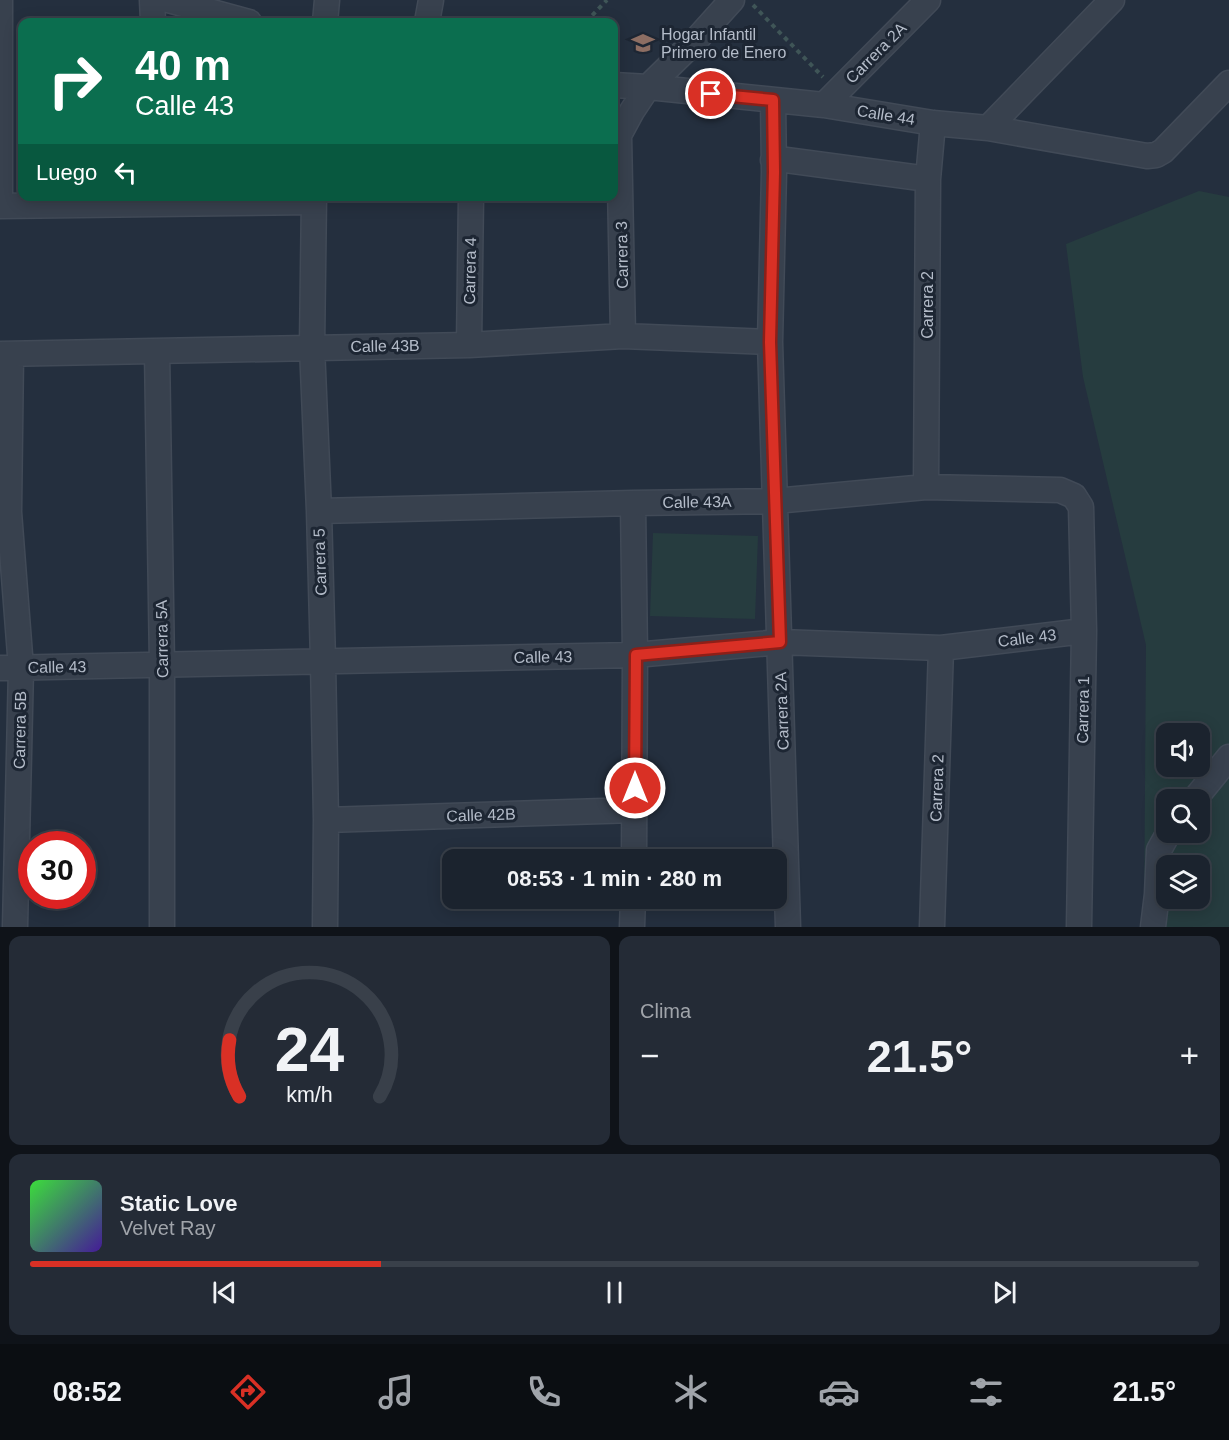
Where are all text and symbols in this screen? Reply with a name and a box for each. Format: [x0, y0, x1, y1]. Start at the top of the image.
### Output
street label: Carrera 2A [842, 19, 910, 87]
place label: Hogar Infantil Primero de Enero [661, 26, 786, 61]
school or university icon: Hogar Infantil Primero de Enero [630, 30, 656, 56]
icon: right [36, 42, 114, 120]
text: 40 m [135, 42, 231, 89]
pin [685, 68, 736, 119]
icon: arrive [694, 77, 727, 110]
text: Calle 43 [135, 91, 234, 121]
street label: Calle 44 [856, 102, 916, 128]
icon: left [109, 156, 142, 189]
text: Luego [36, 160, 97, 185]
street label: Carrera 3 [613, 221, 631, 289]
street label: Carrera 4 [461, 237, 479, 305]
street label: Carrera 2 [919, 271, 936, 339]
street label: Calle 43B [350, 337, 420, 355]
street label: Calle 43A [662, 493, 732, 511]
street label: Carrera 5 [310, 528, 330, 596]
street label: Carrera 5A [153, 599, 171, 678]
street label: Calle 43 [997, 626, 1057, 650]
street label: Calle 43 [514, 648, 573, 666]
street label: Calle 43 [28, 658, 87, 676]
street label: Carrera 2A [772, 671, 792, 750]
street label: Carrera 1 [1074, 676, 1092, 744]
street label: Carrera 5B [11, 691, 29, 769]
map controls [1156, 723, 1210, 909]
button: sound [1156, 723, 1210, 777]
street label: Carrera 2 [927, 754, 947, 822]
position arrow [603, 756, 667, 820]
button: search [1156, 789, 1210, 843]
street label: Calle 42B [446, 805, 516, 825]
speed limit sign: 30 [18, 831, 96, 909]
button: layers [1156, 855, 1210, 909]
text: 08:53 · 1 min · 280 m [507, 866, 722, 891]
text: Clima [640, 1000, 691, 1022]
text: 24 [275, 1015, 344, 1084]
text: 21.5° [867, 1031, 972, 1082]
text: − [640, 1037, 659, 1074]
text: + [1180, 1037, 1199, 1074]
text: km/h [286, 1084, 333, 1108]
text: Static Love [120, 1191, 237, 1216]
text: Velvet Ray [120, 1217, 216, 1239]
icon: previous [208, 1276, 241, 1309]
icon: pause [598, 1276, 631, 1309]
icon: next [988, 1276, 1021, 1309]
icon: directions [227, 1371, 269, 1413]
icon: music [375, 1371, 417, 1413]
icon: phone [523, 1371, 565, 1413]
icon: climate [670, 1371, 712, 1413]
icon: car [818, 1371, 860, 1413]
icon: filters [965, 1371, 1007, 1413]
text: 08:52 [53, 1377, 122, 1407]
text: 21.5° [1113, 1377, 1176, 1407]

